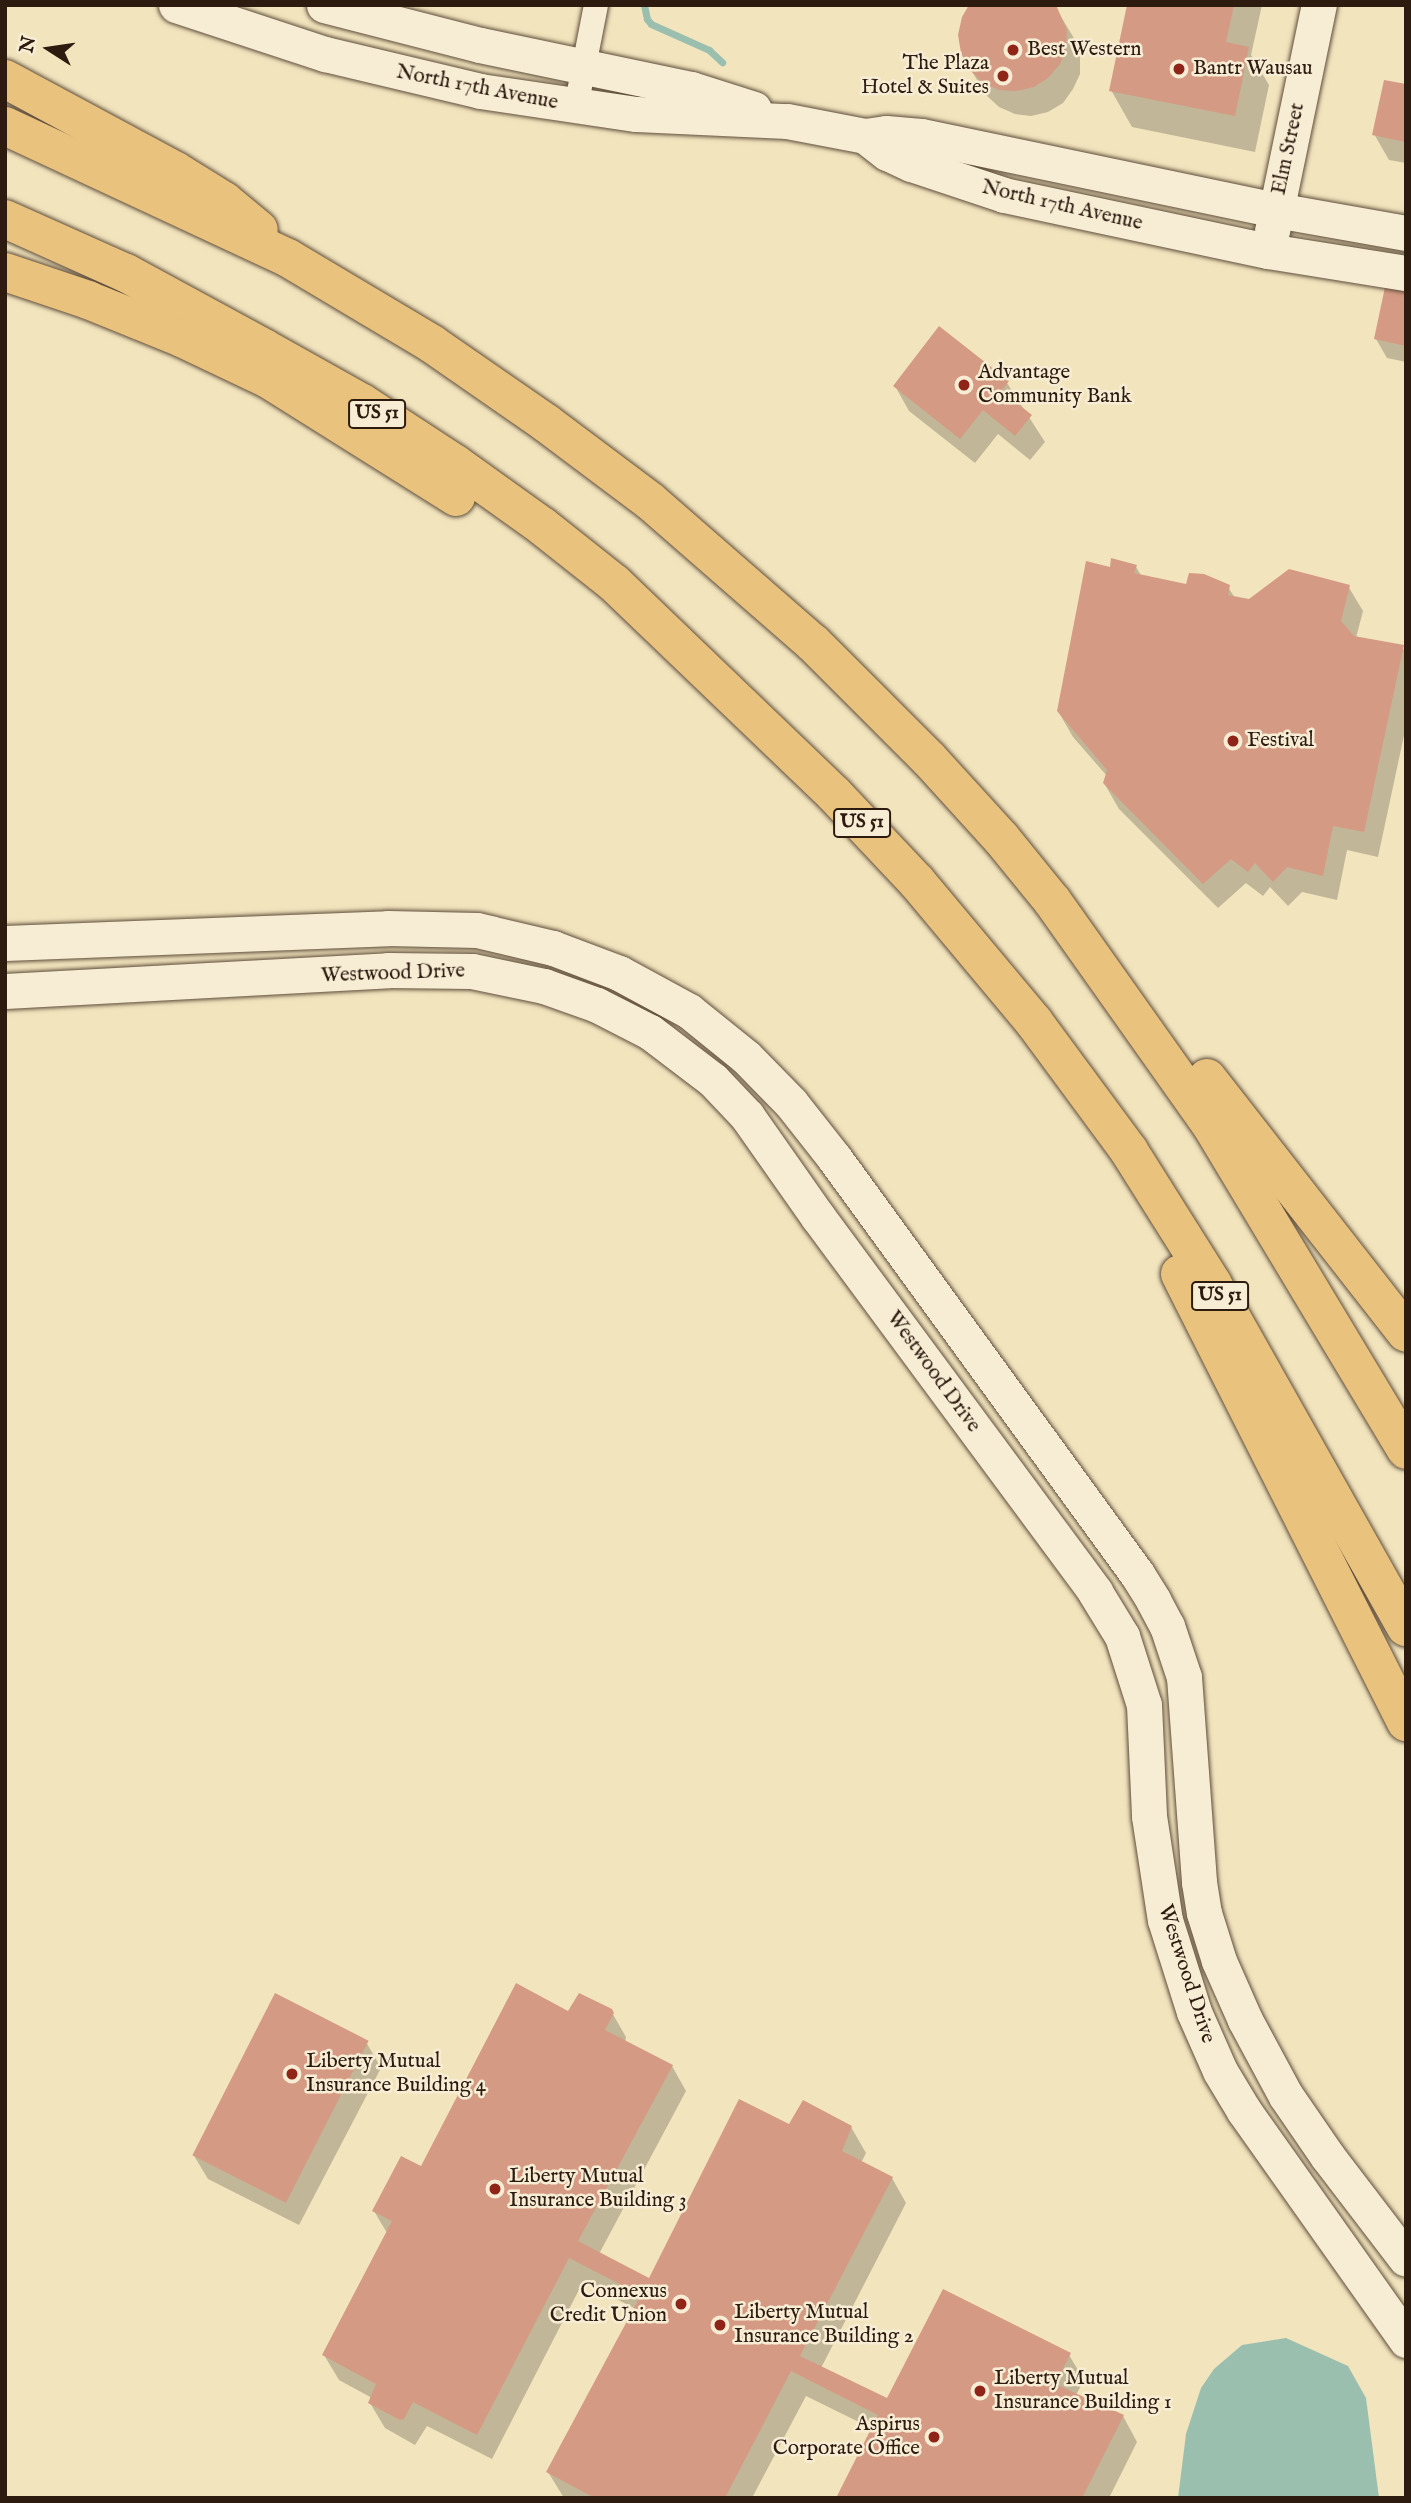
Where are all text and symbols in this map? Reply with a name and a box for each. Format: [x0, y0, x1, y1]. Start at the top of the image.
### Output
north arrow [14, 14, 84, 84]
text: N [15, 34, 42, 55]
place label: Best Western [1027, 37, 1141, 63]
marker: Best Western [1005, 42, 1021, 58]
place label: The Plaza Hotel & Suites [861, 51, 989, 101]
place label: Bantr Wausau [1193, 56, 1313, 82]
street label: North 17th Avenue [394, 60, 560, 116]
marker: Bantr Wausau [1171, 61, 1187, 77]
marker: The Plaza Hotel & Suites [995, 68, 1011, 84]
street label: Elm Street [1267, 101, 1311, 197]
street label: North 17th Avenue [979, 175, 1145, 237]
place label: Advantage Community Bank [978, 360, 1132, 410]
marker: Advantage Community Bank [956, 377, 972, 393]
road number: US 51 [347, 398, 407, 430]
place label: Festival [1247, 728, 1314, 754]
marker: Festival [1225, 733, 1241, 749]
road number: US 51 [832, 808, 892, 838]
street label: Westwood Drive [321, 959, 465, 989]
road number: US 51 [1190, 1280, 1250, 1312]
street label: Westwood Drive [880, 1306, 986, 1438]
street label: Westwood Drive [1152, 1902, 1220, 2046]
place label: Liberty Mutual Insurance Building 4 [306, 2049, 486, 2099]
marker: Liberty Mutual Insurance Building 4 [284, 2066, 300, 2082]
place label: Liberty Mutual Insurance Building 3 [509, 2164, 687, 2214]
marker: Liberty Mutual Insurance Building 3 [487, 2181, 503, 2197]
place label: Connexus Credit Union [550, 2279, 667, 2329]
marker: Connexus Credit Union [673, 2296, 689, 2312]
place label: Liberty Mutual Insurance Building 2 [734, 2300, 914, 2350]
marker: Liberty Mutual Insurance Building 2 [712, 2317, 728, 2333]
place label: Liberty Mutual Insurance Building 1 [994, 2366, 1172, 2416]
marker: Liberty Mutual Insurance Building 1 [972, 2383, 988, 2399]
place label: Aspirus Corporate Office [773, 2412, 920, 2462]
marker: Aspirus Corporate Office [926, 2429, 942, 2445]

